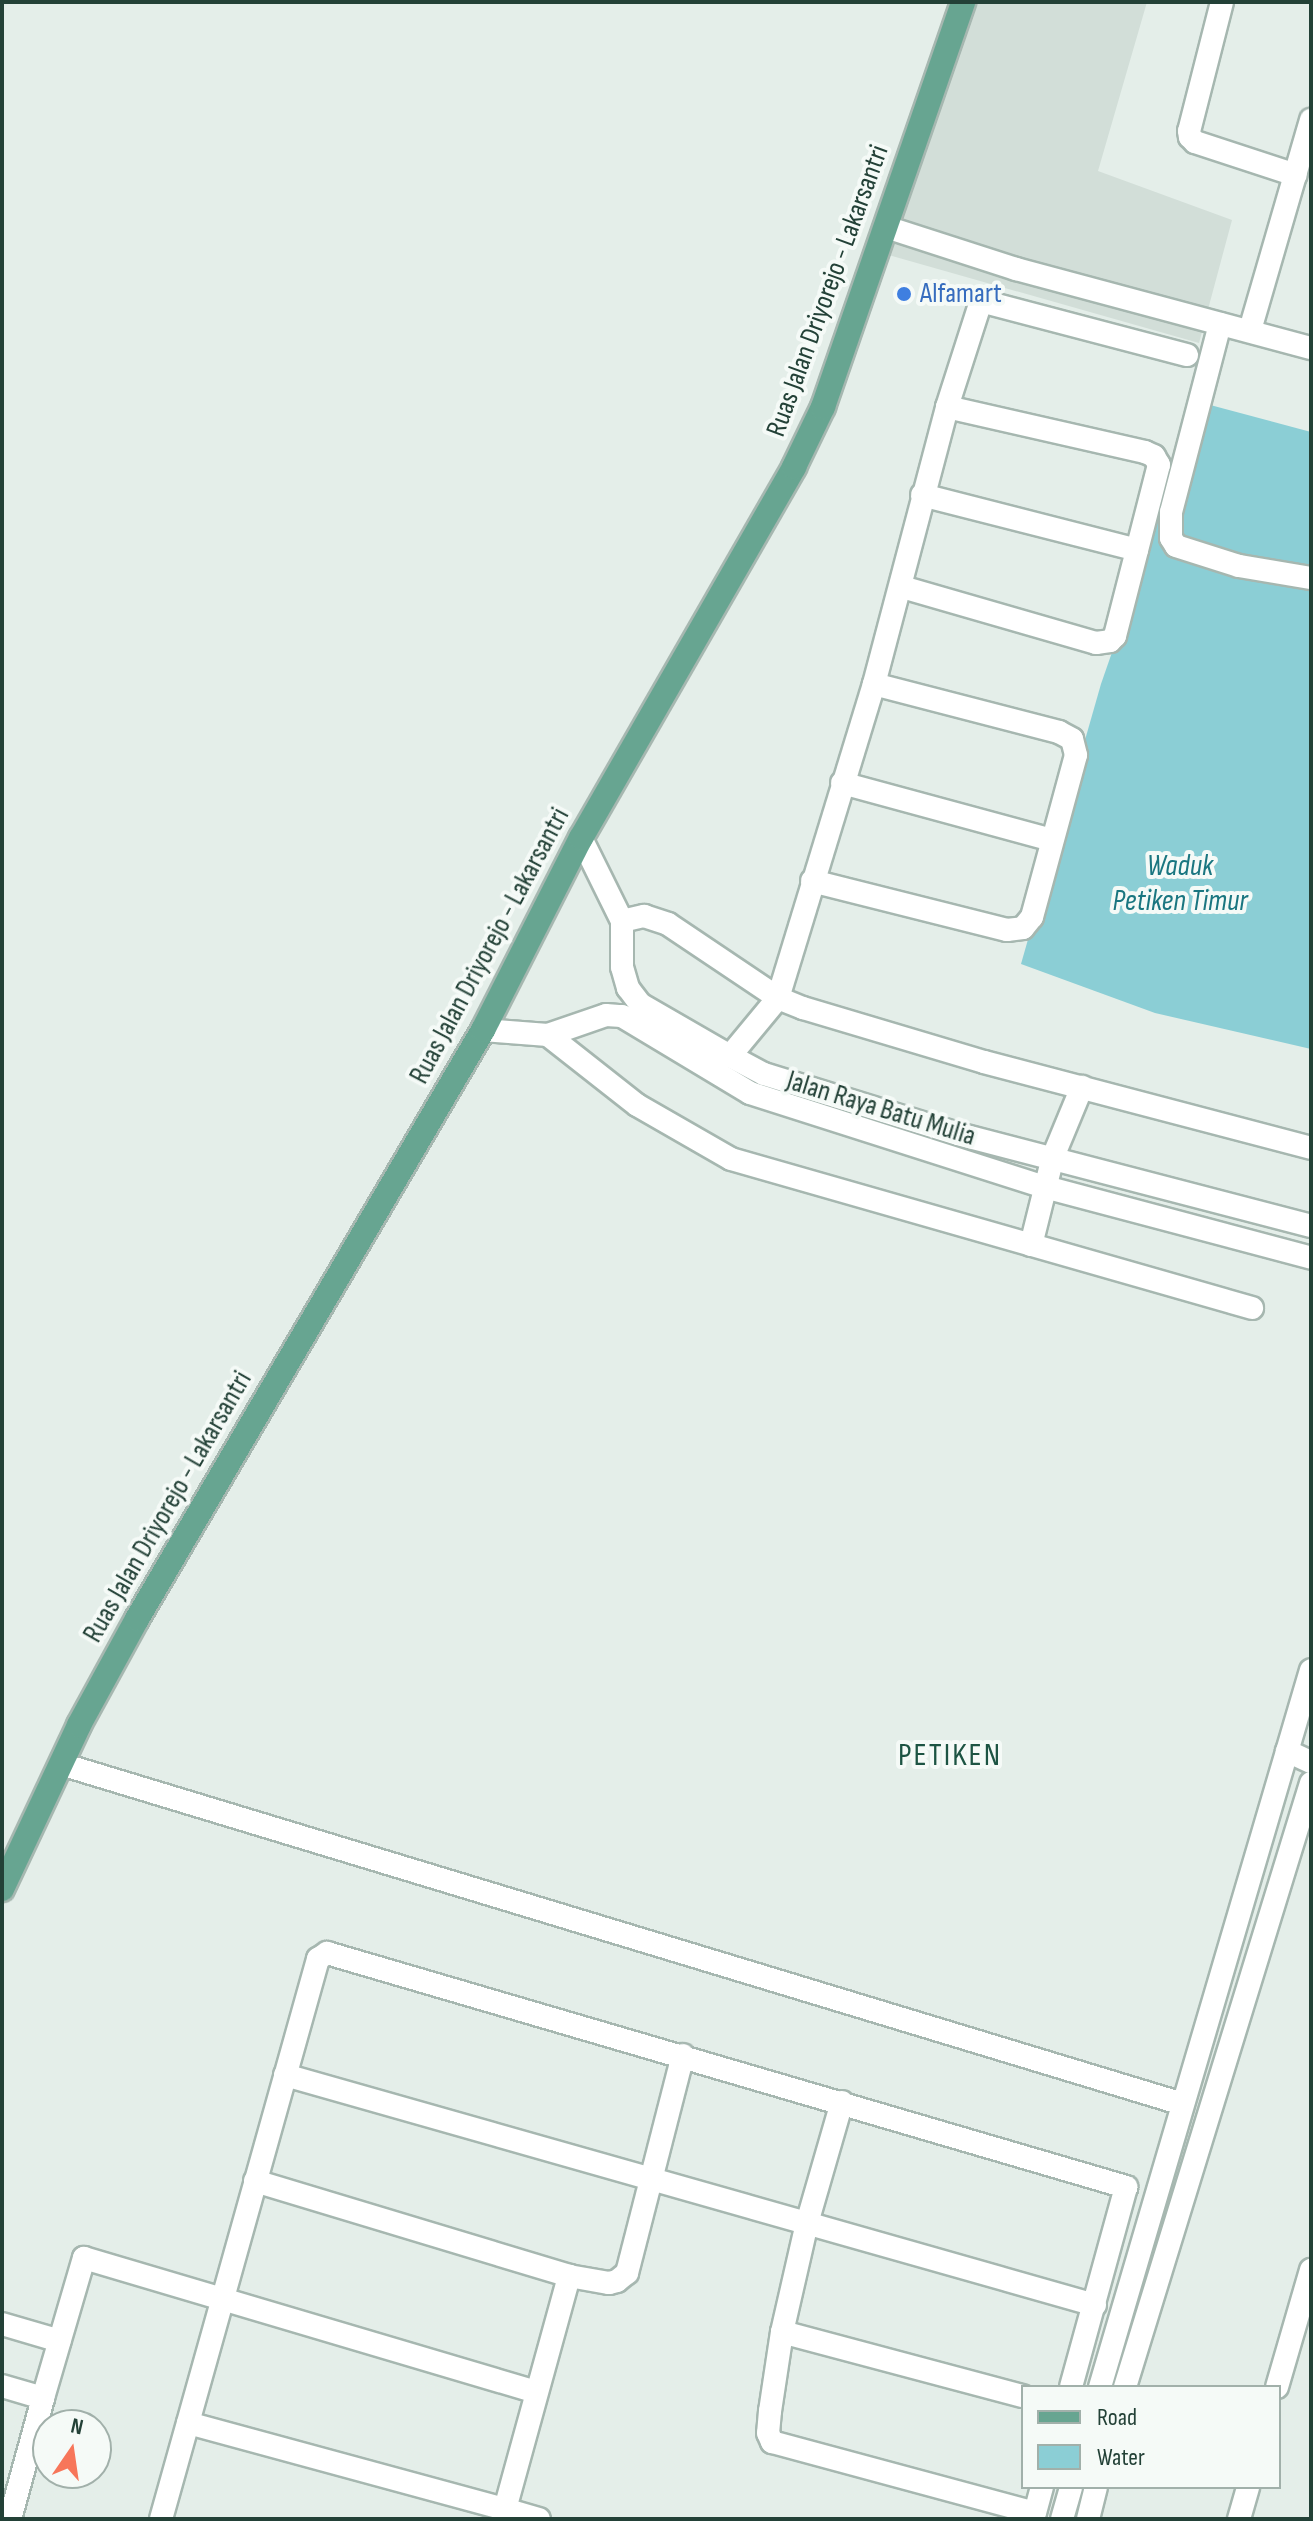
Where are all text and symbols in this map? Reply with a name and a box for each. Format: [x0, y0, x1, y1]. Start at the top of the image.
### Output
street label: Ruas Jalan Driyorejo - Lakarsantri [760, 141, 896, 441]
place label: Alfamart [920, 277, 1002, 311]
marker: Alfamart [895, 285, 913, 303]
street label: Ruas Jalan Driyorejo - Lakarsantri [403, 802, 577, 1090]
water label: Waduk Petiken Timur [1112, 848, 1248, 918]
street label: Jalan Raya Batu Mulia [782, 1064, 980, 1154]
street label: Ruas Jalan Driyorejo - Lakarsantri [77, 1365, 259, 1649]
district label: PETIKEN [898, 1737, 1002, 1775]
legend [1021, 2385, 1281, 2489]
text: Road [1097, 2403, 1137, 2432]
north arrow [32, 2409, 112, 2489]
text: N [68, 2413, 86, 2442]
text: Water [1097, 2443, 1145, 2472]

